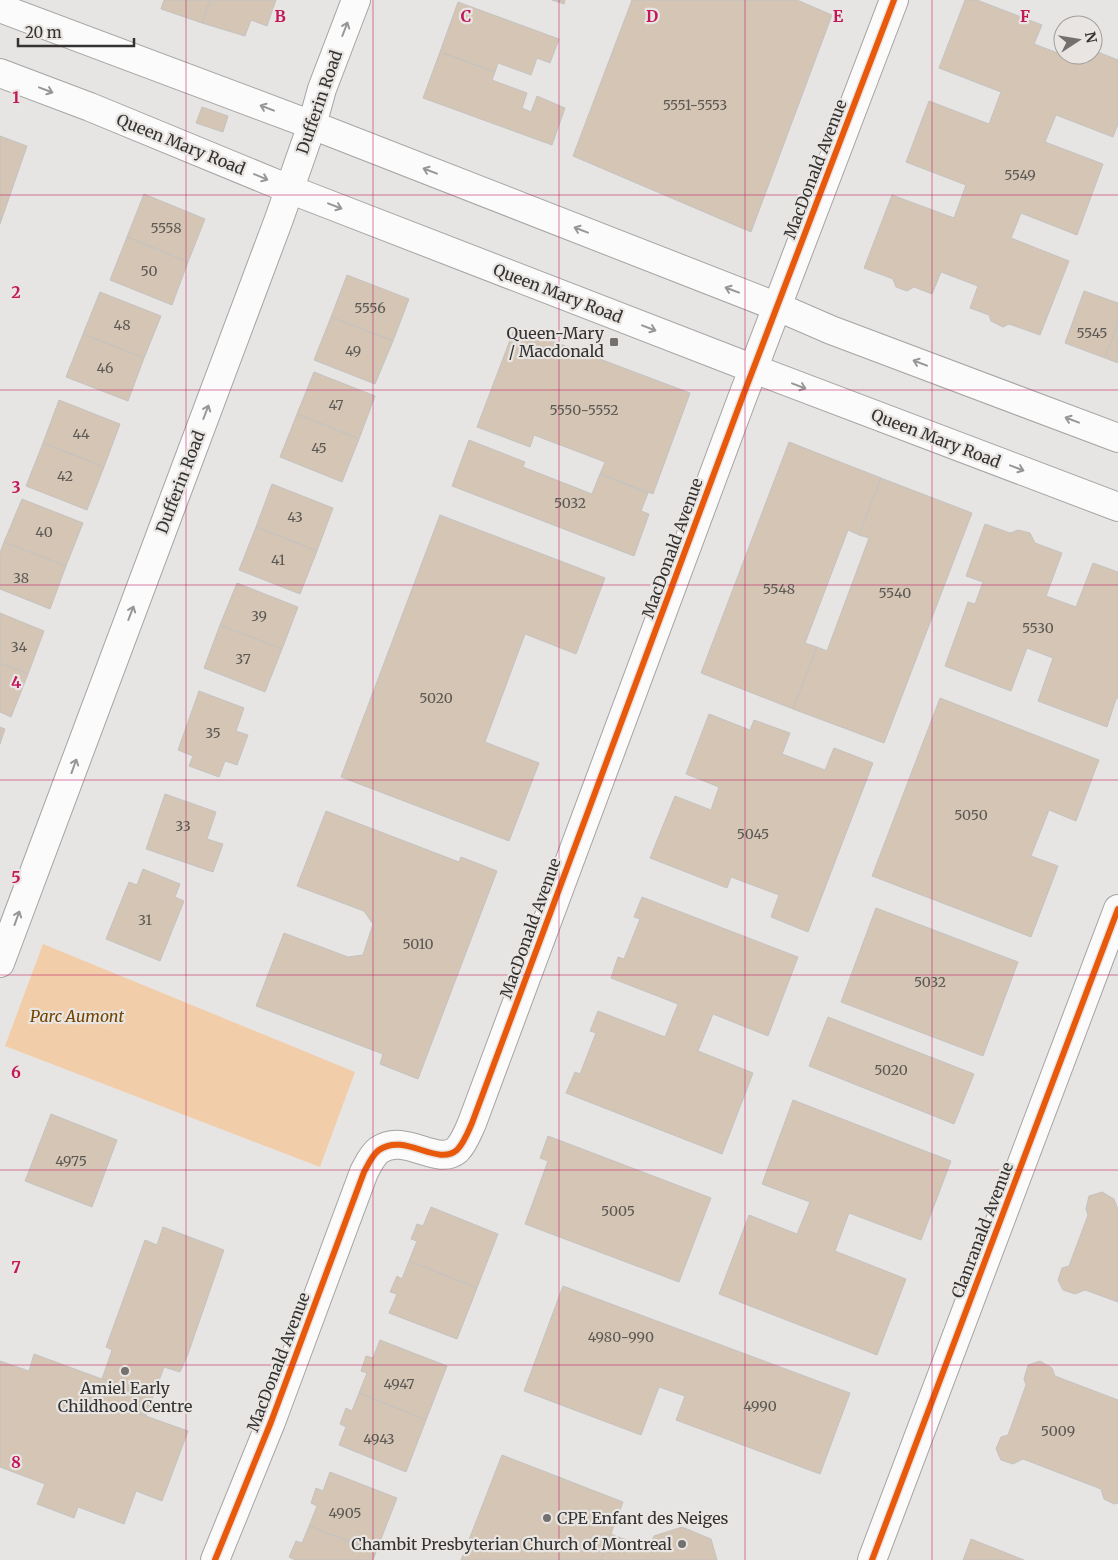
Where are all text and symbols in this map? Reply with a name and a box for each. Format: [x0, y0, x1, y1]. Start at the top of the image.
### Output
text: B [274, 6, 286, 26]
text: C [461, 6, 471, 26]
text: D [646, 6, 658, 26]
text: E [833, 6, 844, 26]
text: F [1020, 6, 1030, 26]
scale bar [18, 15, 134, 47]
north arrow [1053, 15, 1103, 65]
one-way arrow [341, 22, 350, 38]
text: 20 m [25, 23, 62, 42]
text: N [1081, 30, 1101, 45]
street label: Dufferin Road [292, 47, 346, 156]
one-way arrow [37, 86, 53, 95]
text: 1 [12, 87, 20, 107]
house number: 5551-5553 [663, 96, 727, 114]
street label: MacDonald Avenue [779, 96, 851, 242]
one-way arrow [260, 103, 275, 112]
street label: Queen Mary Road [114, 109, 249, 179]
one-way arrow [423, 166, 438, 175]
house number: 5549 [1004, 166, 1036, 184]
one-way arrow [253, 172, 268, 182]
one-way arrow [327, 202, 342, 211]
house number: 5558 [150, 219, 182, 237]
one-way arrow [574, 225, 589, 235]
street label: Queen Mary Road [490, 259, 626, 327]
house number: 50 [141, 262, 157, 280]
text: 2 [11, 282, 21, 302]
one-way arrow [725, 284, 740, 293]
house number: 5556 [354, 299, 386, 317]
house number: 48 [114, 316, 130, 334]
place label: Queen-Mary / Macdonald [507, 323, 605, 361]
one-way arrow [641, 324, 657, 333]
house number: 5545 [1077, 324, 1107, 342]
marker: Queen-Mary / Macdonald [608, 336, 620, 348]
house number: 49 [345, 342, 361, 360]
one-way arrow [913, 358, 928, 367]
house number: 46 [97, 359, 113, 377]
one-way arrow [791, 382, 806, 391]
house number: 47 [328, 396, 344, 414]
house number: 5550-5552 [549, 401, 619, 419]
street label: Queen Mary Road [868, 404, 1004, 472]
one-way arrow [202, 405, 211, 420]
one-way arrow [1065, 415, 1081, 424]
house number: 44 [72, 425, 90, 443]
street label: Dufferin Road [151, 428, 209, 536]
house number: 45 [311, 439, 327, 457]
one-way arrow [1008, 464, 1024, 473]
house number: 42 [57, 467, 73, 485]
street label: MacDonald Avenue [637, 475, 707, 621]
text: 3 [11, 477, 21, 497]
house number: 5032 [554, 494, 586, 512]
house number: 43 [287, 508, 303, 526]
house number: 40 [35, 523, 53, 541]
house number: 41 [271, 551, 285, 569]
house number: 38 [13, 569, 29, 587]
house number: 5548 [763, 580, 795, 598]
house number: 5540 [879, 584, 911, 602]
one-way arrow [127, 606, 136, 621]
house number: 39 [251, 607, 267, 625]
house number: 5530 [1022, 619, 1054, 637]
house number: 34 [11, 638, 28, 656]
house number: 37 [235, 650, 251, 668]
text: 4 [11, 672, 21, 692]
house number: 5020 [419, 689, 453, 707]
house number: 35 [205, 724, 221, 742]
one-way arrow [70, 758, 79, 774]
house number: 5050 [954, 806, 988, 824]
house number: 33 [175, 817, 191, 835]
house number: 5045 [737, 825, 769, 843]
street label: MacDonald Avenue [495, 855, 565, 1001]
text: 5 [11, 867, 21, 887]
one-way arrow [13, 911, 22, 926]
house number: 31 [138, 911, 152, 929]
house number: 5010 [402, 935, 434, 953]
house number: 5032 [914, 973, 946, 991]
park label: Parc Aumont [30, 1006, 125, 1026]
house number: 5020 [874, 1061, 908, 1079]
text: 6 [11, 1062, 21, 1082]
house number: 4975 [55, 1152, 87, 1170]
street label: Clanranald Avenue [947, 1159, 1017, 1301]
house number: 5005 [601, 1202, 635, 1220]
text: 7 [11, 1257, 21, 1277]
street label: MacDonald Avenue [242, 1289, 314, 1435]
house number: 4980-990 [588, 1328, 654, 1346]
marker: Amiel Early Childhood Centre [119, 1365, 131, 1377]
house number: 4947 [383, 1375, 415, 1393]
place label: Amiel Early Childhood Centre [58, 1378, 192, 1416]
house number: 4990 [743, 1397, 777, 1415]
house number: 5009 [1041, 1422, 1075, 1440]
house number: 4943 [363, 1430, 395, 1448]
text: 8 [11, 1452, 21, 1472]
house number: 4905 [328, 1504, 362, 1522]
place label: CPE Enfant des Neiges [557, 1508, 729, 1528]
marker: CPE Enfant des Neiges [541, 1512, 553, 1524]
place label: Chambit Presbyterian Church of Montreal [351, 1534, 672, 1554]
marker: Chambit Presbyterian Church of Montreal [676, 1538, 688, 1550]

